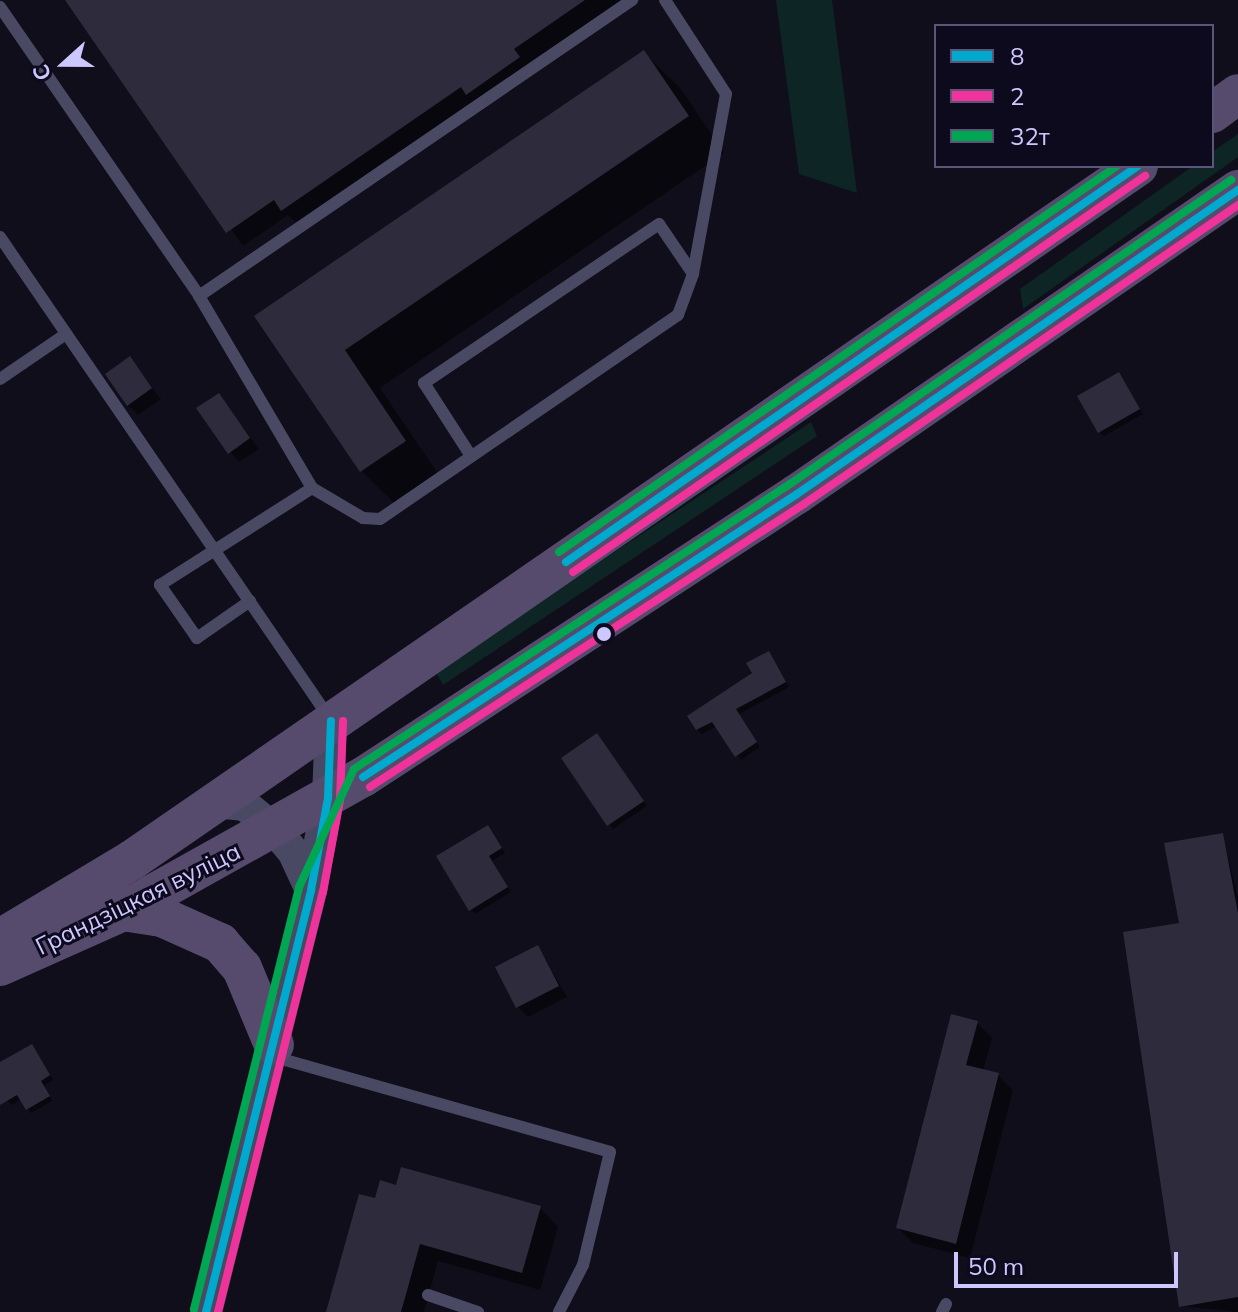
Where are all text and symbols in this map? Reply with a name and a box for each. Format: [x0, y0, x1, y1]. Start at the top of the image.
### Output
north arrow [24, 24, 104, 104]
legend [934, 24, 1214, 168]
text: 8 [1010, 41, 1024, 71]
text: С [26, 61, 57, 85]
text: 2 [1010, 81, 1024, 111]
text: 32т [1010, 121, 1050, 151]
unlabelled marker [596, 626, 612, 642]
street label: Грандзіцкая вуліца [31, 837, 245, 961]
scale bar [958, 1236, 1182, 1286]
text: 50 m [968, 1251, 1024, 1281]

